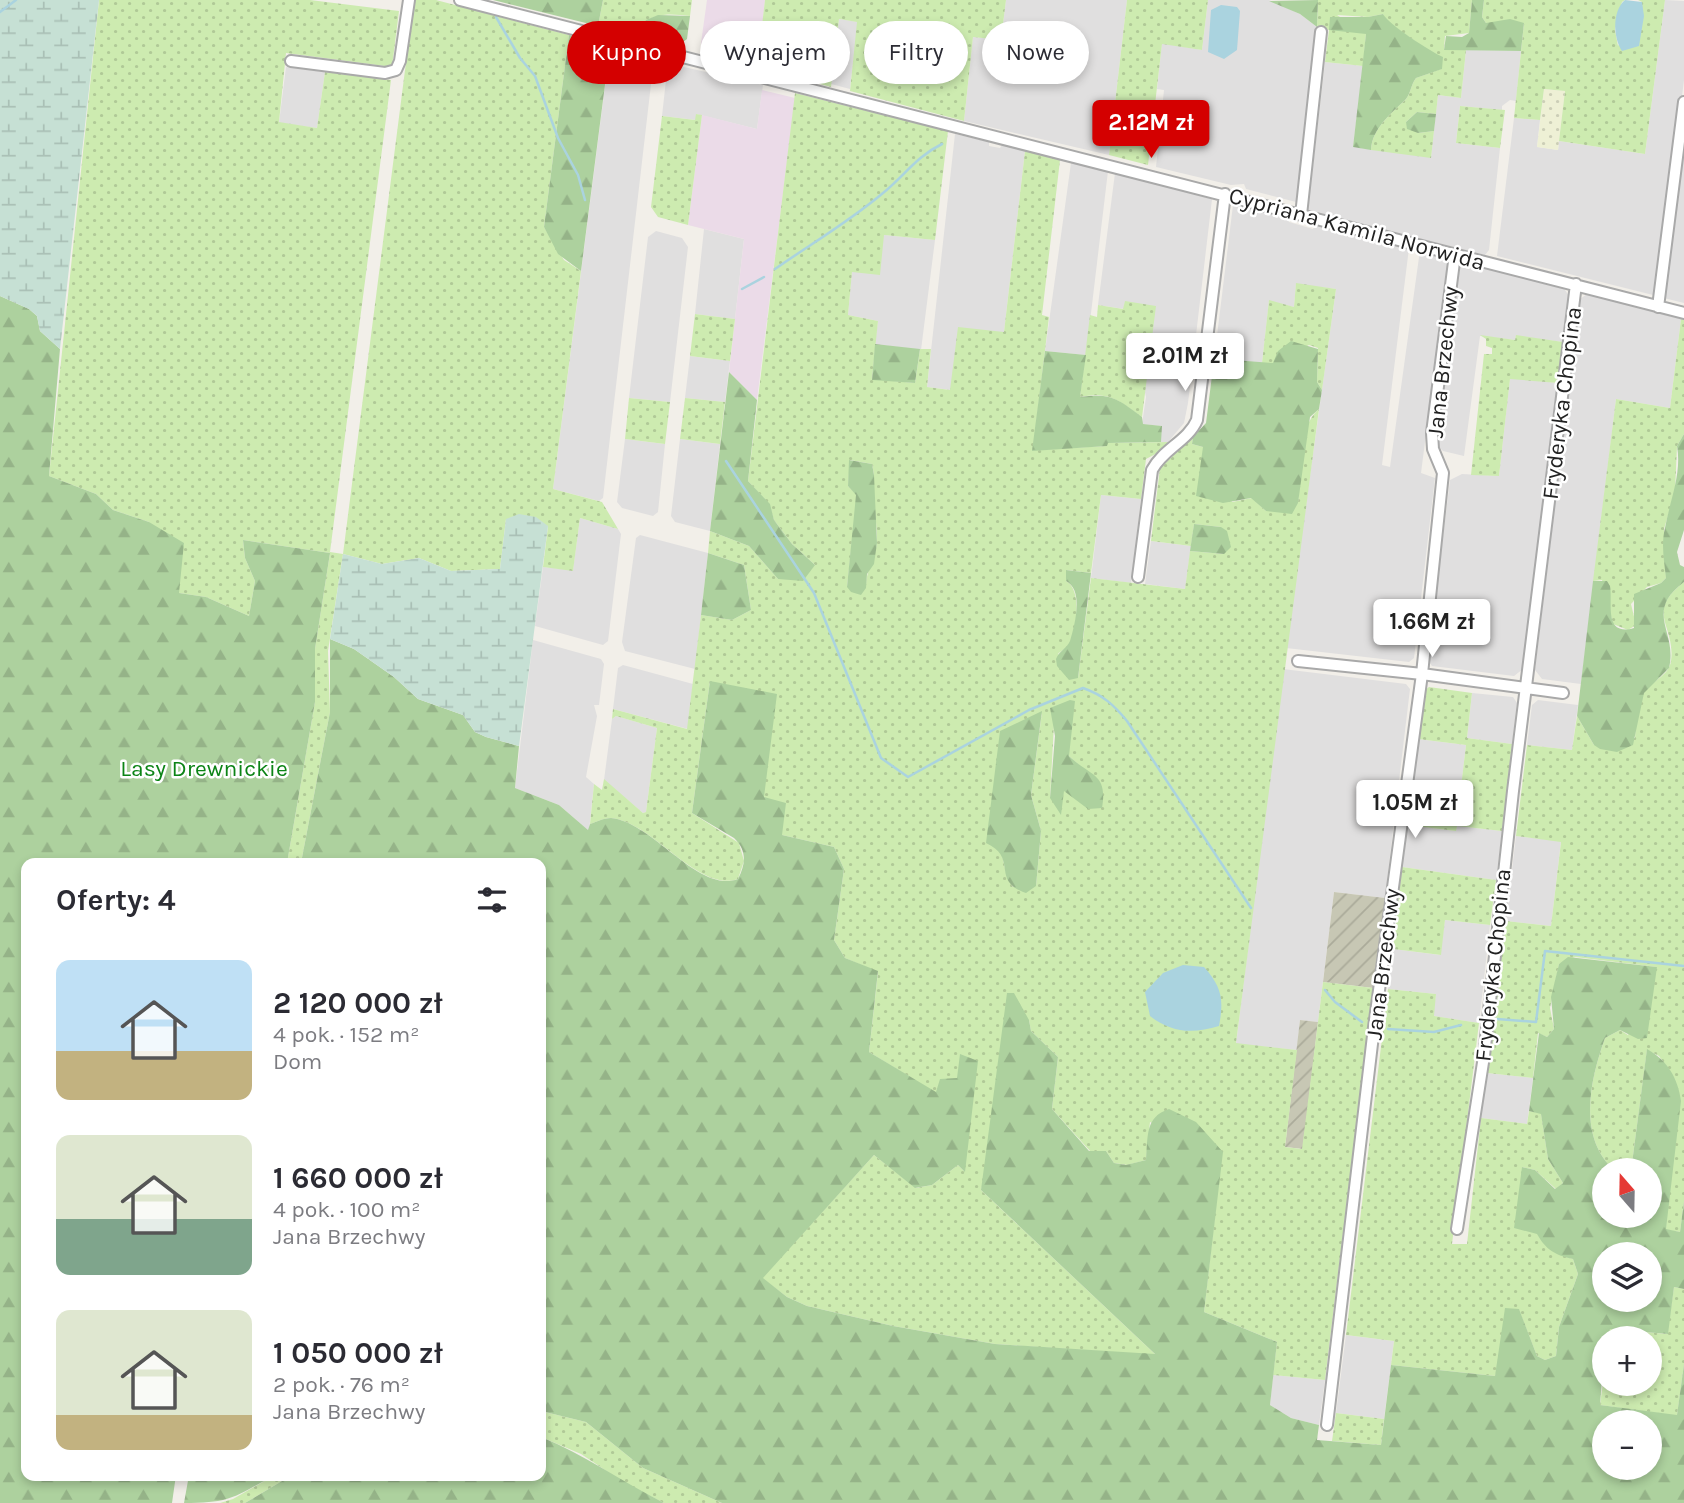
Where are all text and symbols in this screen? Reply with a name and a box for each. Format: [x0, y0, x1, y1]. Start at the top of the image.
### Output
chip: Kupno [567, 21, 686, 84]
chip: Wynajem [700, 21, 850, 84]
chip: Filtry [864, 21, 968, 84]
chip: Nowe [982, 21, 1089, 84]
pin: 2.12M zł [1079, 100, 1223, 160]
text: 2.12M zł [1108, 109, 1194, 136]
street label: Cypriana Kamila Norwida [1226, 182, 1488, 276]
street label: Jana Brzechwy [1422, 285, 1464, 439]
street label: Fryderyka Chopina [1537, 305, 1587, 501]
pin: 2.01M zł [1113, 334, 1257, 393]
text: 2.01M zł [1142, 342, 1228, 369]
pin: 1.66M zł [1360, 600, 1504, 659]
text: 1.66M zł [1389, 608, 1475, 635]
park label: Lasy Drewnickie [120, 755, 288, 782]
pin: 1.05M zł [1343, 780, 1487, 840]
text: 1.05M zł [1372, 789, 1458, 816]
street label: Fryderyka Chopina [1469, 867, 1517, 1063]
icon: filters [473, 881, 511, 919]
text: Oferty: 4 [56, 882, 176, 918]
street label: Jana Brzechwy [1360, 886, 1406, 1041]
text: 2 120 000 zł [273, 985, 443, 1021]
icon: home [112, 988, 196, 1072]
text: 4 pok. · 152 m² [273, 1021, 420, 1048]
text: Dom [273, 1048, 322, 1075]
north arrow [1592, 1158, 1662, 1228]
map controls [1592, 1158, 1662, 1480]
text: 1 660 000 zł [273, 1160, 443, 1196]
icon: home [112, 1163, 196, 1247]
text: 4 pok. · 100 m² [273, 1196, 421, 1223]
text: Jana Brzechwy [273, 1223, 425, 1250]
button: layers [1592, 1242, 1662, 1312]
button: + [1592, 1326, 1662, 1396]
text: 1 050 000 zł [273, 1335, 443, 1371]
icon: home [112, 1338, 196, 1422]
text: 2 pok. · 76 m² [273, 1371, 410, 1398]
text: Jana Brzechwy [273, 1398, 425, 1425]
button: − [1592, 1410, 1662, 1480]

